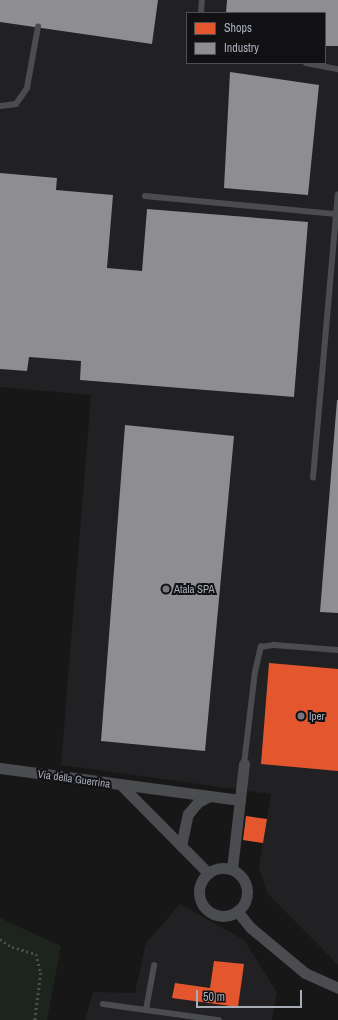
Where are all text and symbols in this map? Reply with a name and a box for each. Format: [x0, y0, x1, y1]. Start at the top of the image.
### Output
legend [186, 12, 326, 64]
text: Shops [224, 20, 252, 36]
text: Industry [224, 40, 259, 56]
place label: Atala SPA [174, 582, 214, 596]
marker: Atala SPA [161, 584, 171, 594]
place label: Iper [309, 709, 325, 723]
marker: Iper [296, 711, 306, 721]
street label: Via della Guerrina [37, 767, 111, 791]
scale bar [198, 982, 304, 1008]
text: 50 m [203, 989, 225, 1005]

